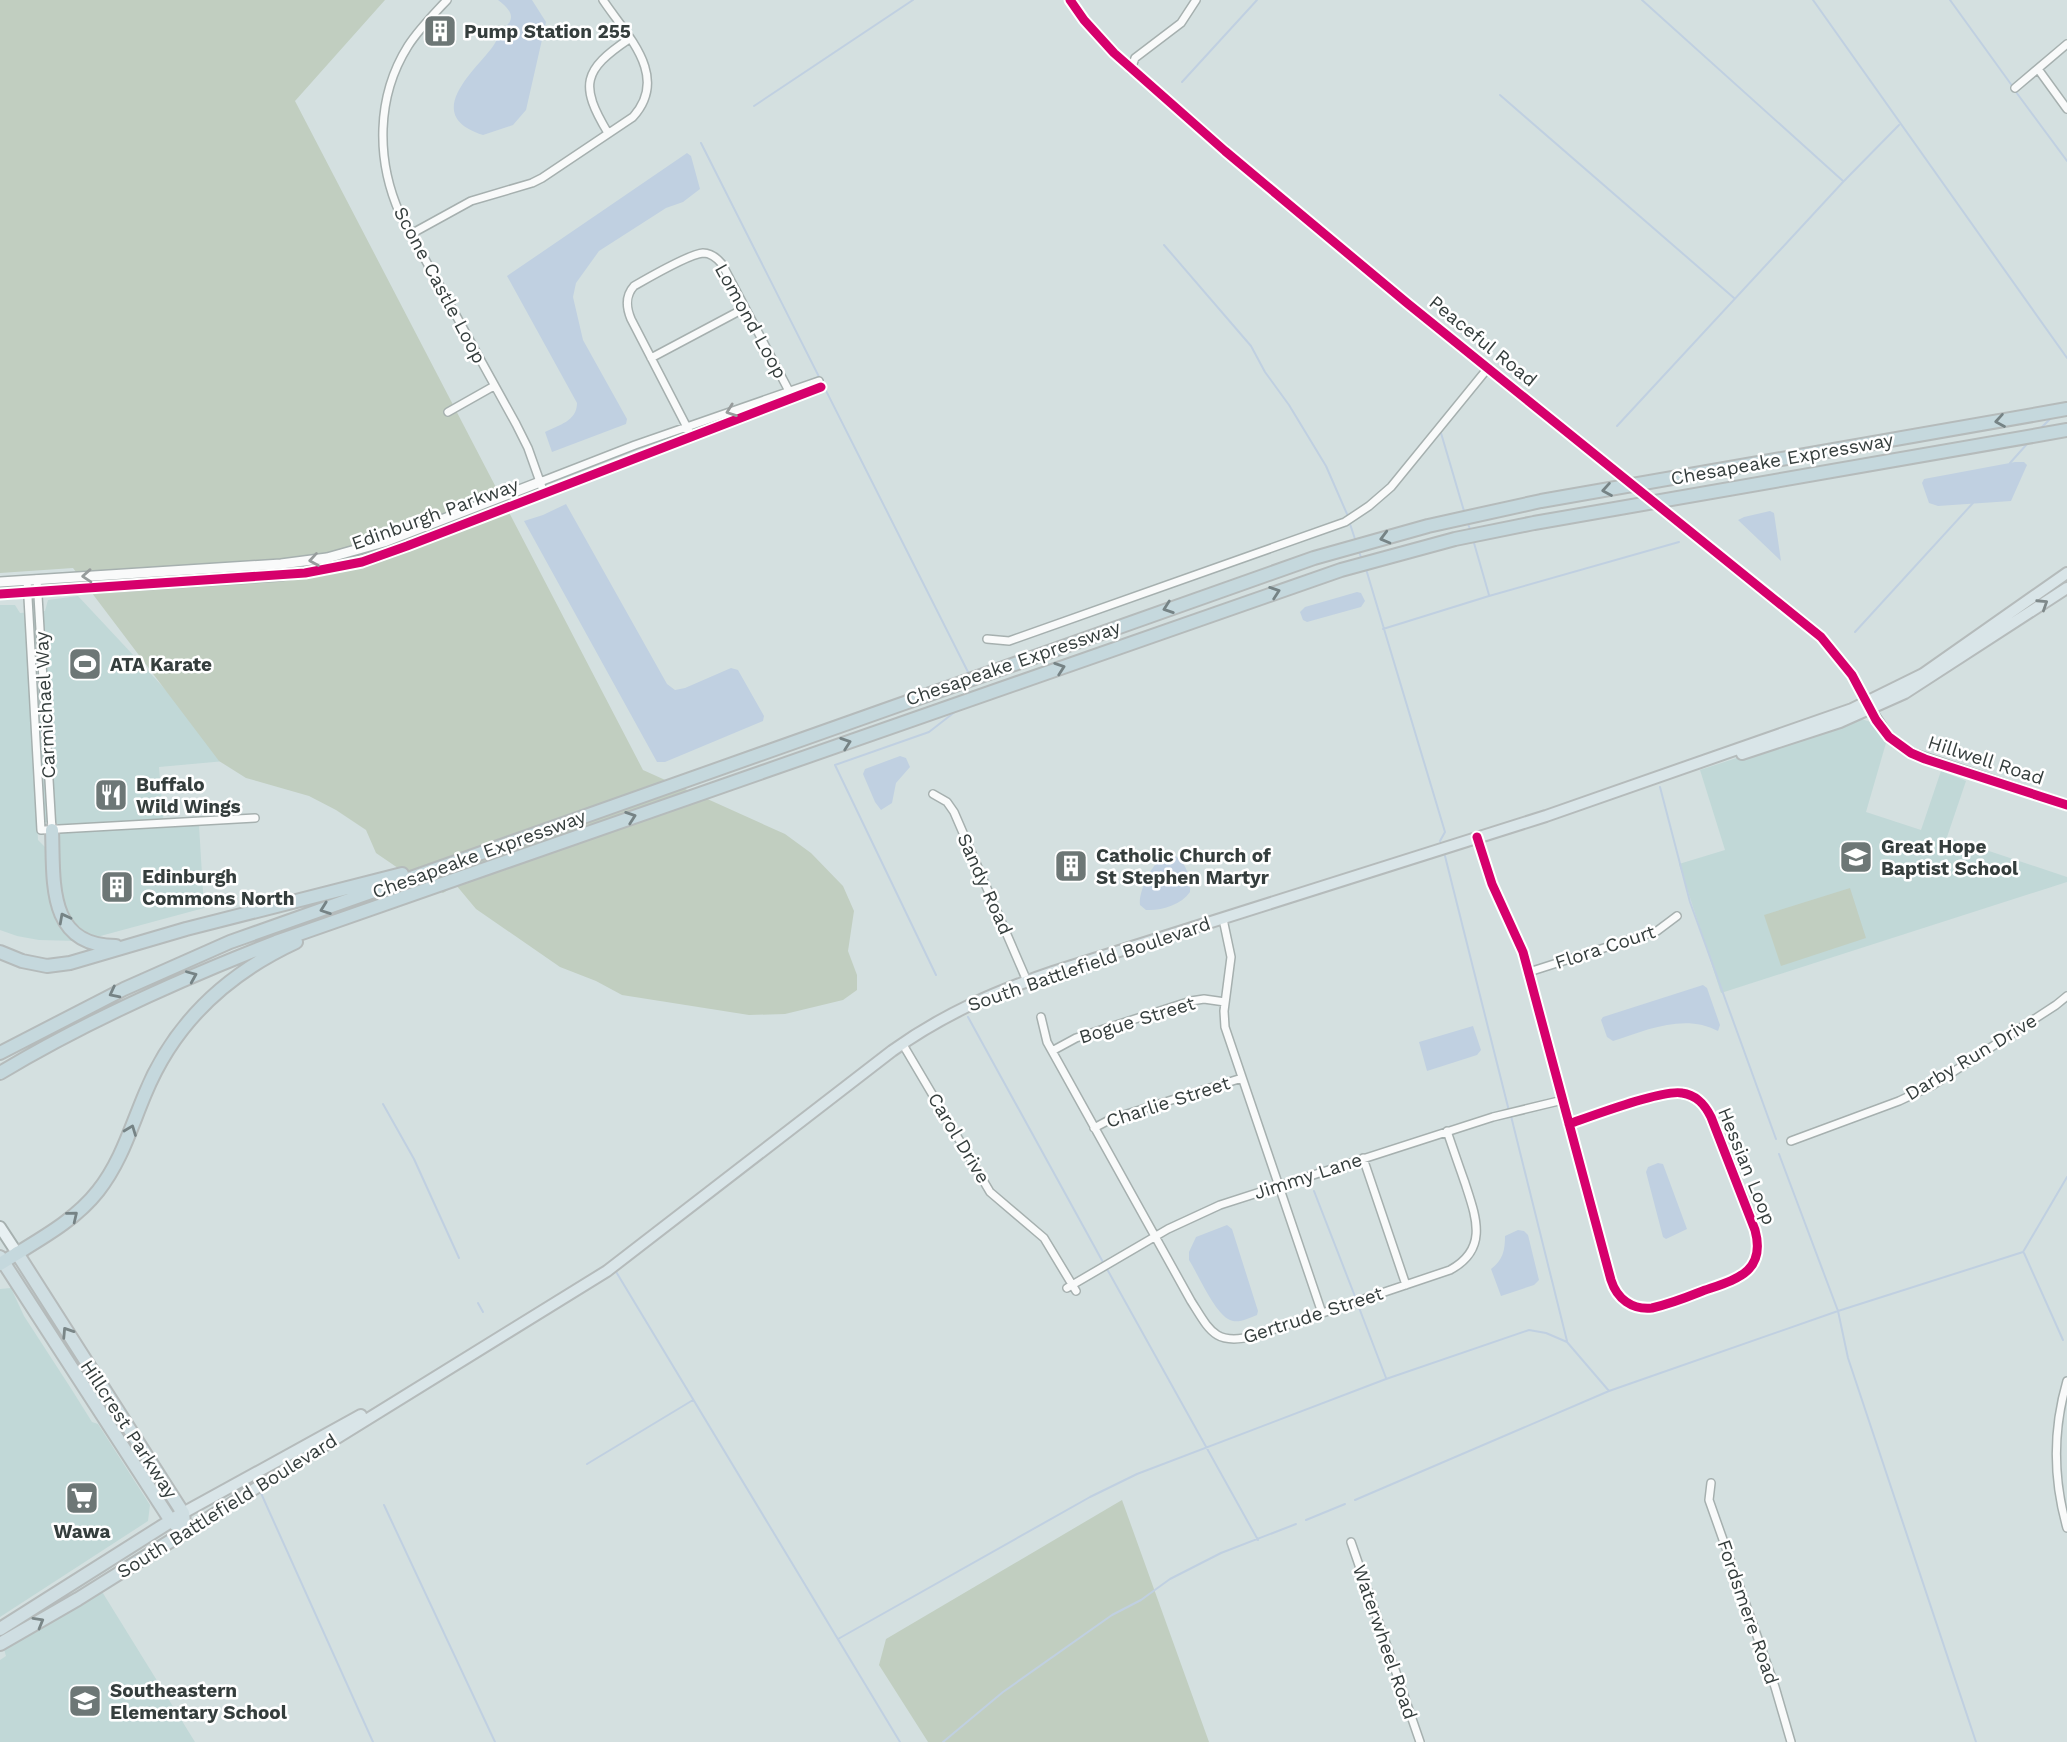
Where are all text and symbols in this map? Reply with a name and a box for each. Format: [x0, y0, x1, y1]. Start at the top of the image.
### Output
building icon: Pump Station 255 [421, 12, 459, 50]
place label: Pump Station 255 [464, 20, 631, 43]
street label: Scone Castle Loop [389, 203, 491, 367]
street label: Lomond Loop [710, 259, 792, 383]
street label: Peaceful Road [1425, 291, 1541, 391]
one-way arrow [726, 403, 738, 417]
one-way arrow [1994, 413, 2006, 428]
street label: Chesapeake Expressway [1669, 428, 1895, 490]
street label: Edinburgh Parkway [348, 473, 522, 555]
one-way arrow [1601, 482, 1613, 497]
one-way arrow [1379, 530, 1391, 544]
one-way arrow [308, 552, 319, 567]
one-way arrow [81, 568, 92, 583]
one-way arrow [1268, 586, 1280, 600]
one-way arrow [2035, 599, 2048, 612]
one-way arrow [1163, 600, 1175, 614]
street label: Chesapeake Expressway [903, 615, 1124, 711]
street label: Carmichael Way [30, 631, 60, 779]
sports icon: ATA Karate [66, 645, 104, 683]
place label: ATA Karate [110, 653, 212, 676]
one-way arrow [1054, 662, 1066, 676]
street label: Hillwell Road [1925, 730, 2047, 790]
one-way arrow [839, 737, 851, 751]
place label: Buffalo Wild Wings [136, 773, 241, 818]
restaurant icon: Buffalo Wild Wings [92, 776, 130, 814]
street label: Chesapeake Expressway [369, 805, 589, 903]
one-way arrow [624, 811, 636, 825]
street label: Sandy Road [952, 830, 1018, 938]
place label: Great Hope Baptist School [1881, 835, 2019, 880]
school or university icon: Great Hope Baptist School [1837, 838, 1875, 876]
place label: Catholic Church of St Stephen Martyr [1096, 844, 1271, 889]
building icon: Catholic Church of St Stephen Martyr [1052, 847, 1090, 885]
place label: Edinburgh Commons North [142, 865, 294, 910]
building icon: Edinburgh Commons North [98, 868, 136, 906]
one-way arrow [319, 901, 331, 915]
street label: South Battlefield Boulevard [965, 912, 1213, 1016]
one-way arrow [59, 913, 72, 925]
street label: Flora Court [1552, 920, 1658, 974]
one-way arrow [185, 970, 197, 984]
one-way arrow [109, 985, 121, 999]
street label: Bogue Street [1076, 991, 1198, 1049]
street label: Darby Run Drive [1901, 1009, 2041, 1105]
street label: Charlie Street [1103, 1071, 1233, 1133]
street label: Carol Drive [923, 1089, 995, 1187]
street label: Hessian Loop [1713, 1104, 1781, 1228]
one-way arrow [122, 1124, 136, 1136]
street label: Jimmy Lane [1251, 1148, 1365, 1204]
one-way arrow [65, 1211, 77, 1224]
street label: Gertrude Street [1240, 1282, 1386, 1348]
one-way arrow [63, 1327, 76, 1340]
street label: Hillcrest Parkway [76, 1355, 183, 1503]
street label: South Battlefield Boulevard [113, 1429, 341, 1583]
supermarket icon: Wawa [63, 1479, 101, 1517]
place label: Wawa [54, 1520, 110, 1543]
street label: Fordsmere Road [1712, 1537, 1784, 1687]
street label: Waterwheel Road [1348, 1562, 1422, 1722]
one-way arrow [32, 1617, 44, 1630]
place label: Southeastern Elementary School [110, 1679, 288, 1724]
school or university icon: Southeastern Elementary School [66, 1682, 104, 1720]

